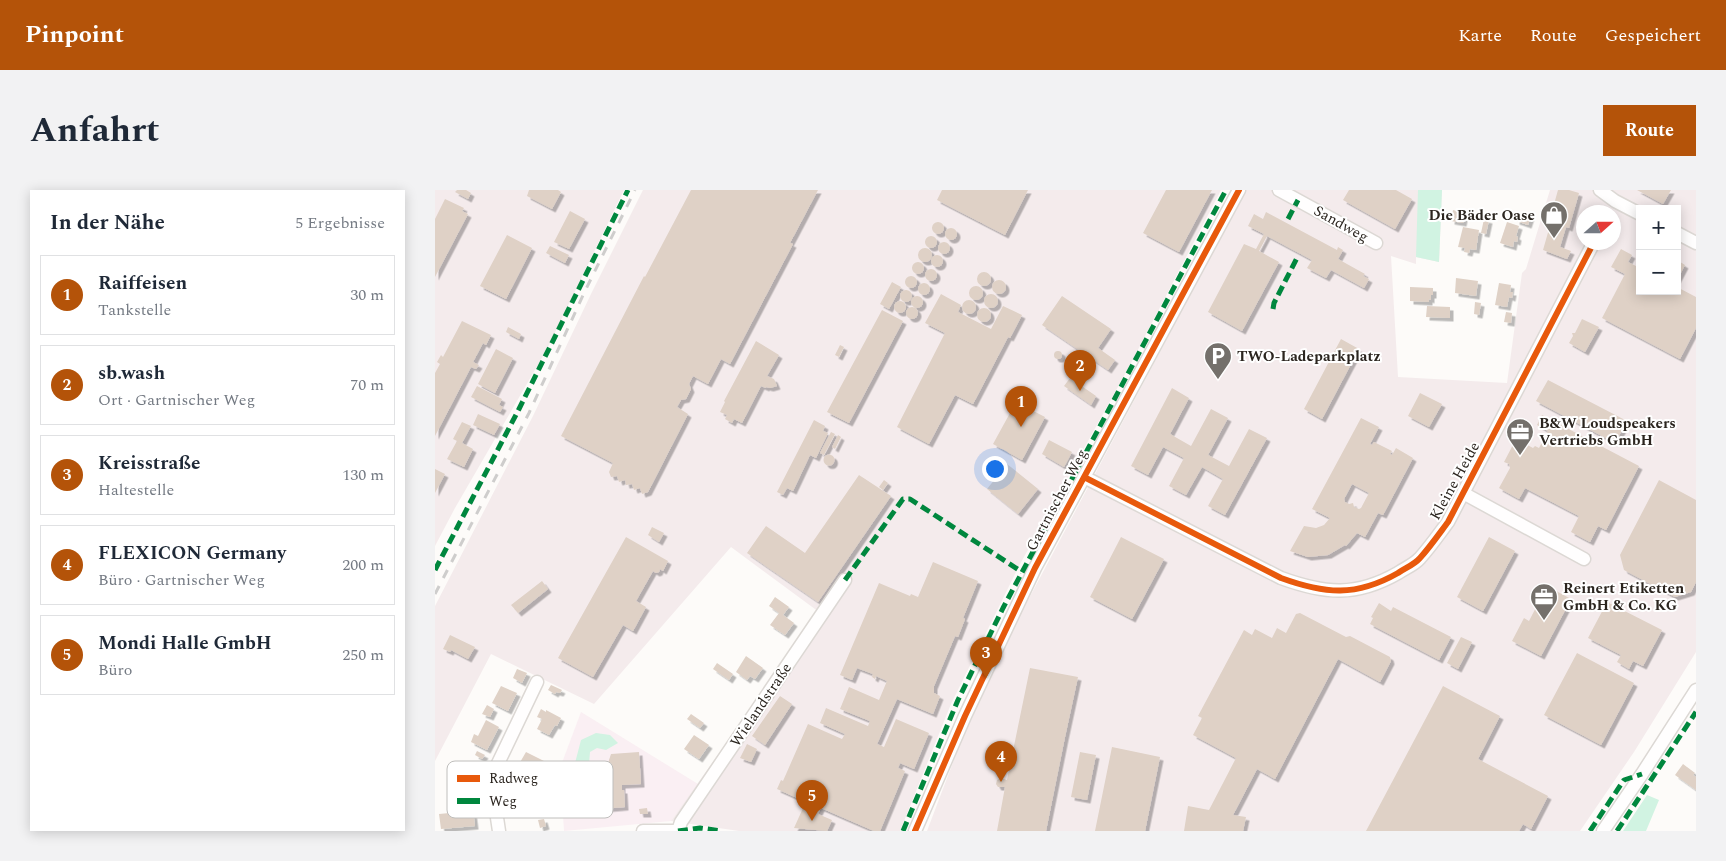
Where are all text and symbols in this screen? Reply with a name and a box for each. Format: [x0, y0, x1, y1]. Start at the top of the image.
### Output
text: Pinpoint [25, 17, 124, 53]
text: Karte [1458, 22, 1502, 49]
text: Route [1530, 22, 1577, 49]
text: Gespeichert [1605, 22, 1701, 49]
text: Anfahrt [30, 104, 160, 157]
button: Route [1603, 105, 1696, 156]
street label: Sandweg [1309, 200, 1373, 248]
shop icon: Die Bäder Oase [1539, 200, 1569, 239]
place label: Die Bäder Oase [1428, 204, 1535, 227]
north arrow [1576, 205, 1621, 250]
map controls [1636, 205, 1681, 295]
button: + [1636, 205, 1681, 250]
text: In der Nähe [50, 207, 165, 239]
text: 5 Ergebnisse [295, 211, 385, 235]
button: − [1636, 250, 1681, 295]
text: Raiffeisen [98, 269, 187, 298]
text: 1 [63, 283, 71, 307]
text: 30 m [350, 283, 384, 307]
text: Tankstelle [98, 298, 171, 322]
parking icon: TWO-Ladeparkplatz [1203, 341, 1233, 380]
place label: TWO-Ladeparkplatz [1237, 345, 1381, 368]
pin: 2 [1064, 350, 1096, 391]
text: sb.wash [98, 359, 165, 388]
text: 2 [63, 373, 71, 397]
text: 70 m [350, 373, 384, 397]
pin: 1 [1005, 386, 1037, 427]
text: Ort · Gartnischer Weg [98, 388, 255, 412]
place label: B&W Loudspeakers Vertriebs GmbH [1539, 412, 1676, 452]
office icon: B&W Loudspeakers Vertriebs GmbH [1505, 417, 1535, 456]
street label: Kleine Heide [1424, 438, 1486, 524]
street label: Gartnischer Weg [1020, 445, 1094, 555]
text: Kreisstraße [98, 449, 200, 478]
your location [982, 456, 1008, 482]
text: 3 [63, 463, 71, 487]
text: 130 m [342, 463, 384, 487]
text: Haltestelle [98, 478, 174, 502]
text: FLEXICON Germany [98, 539, 286, 568]
text: 4 [63, 553, 71, 577]
text: 200 m [342, 553, 384, 577]
text: Büro · Gartnischer Weg [98, 568, 265, 592]
place label: Reinert Etiketten GmbH & Co. KG [1563, 577, 1684, 617]
office icon: Reinert Etiketten GmbH & Co. KG [1529, 582, 1559, 621]
text: Mondi Halle GmbH [98, 629, 272, 658]
pin: 3 [970, 637, 1002, 678]
text: 5 [63, 643, 71, 667]
text: 250 m [342, 643, 384, 667]
text: Büro [98, 658, 133, 682]
street label: Wielandstraße [724, 658, 798, 752]
pin: 4 [985, 741, 1017, 782]
legend [447, 761, 613, 818]
text: Radweg [489, 768, 538, 789]
pin: 5 [796, 780, 828, 821]
text: Weg [489, 791, 517, 812]

